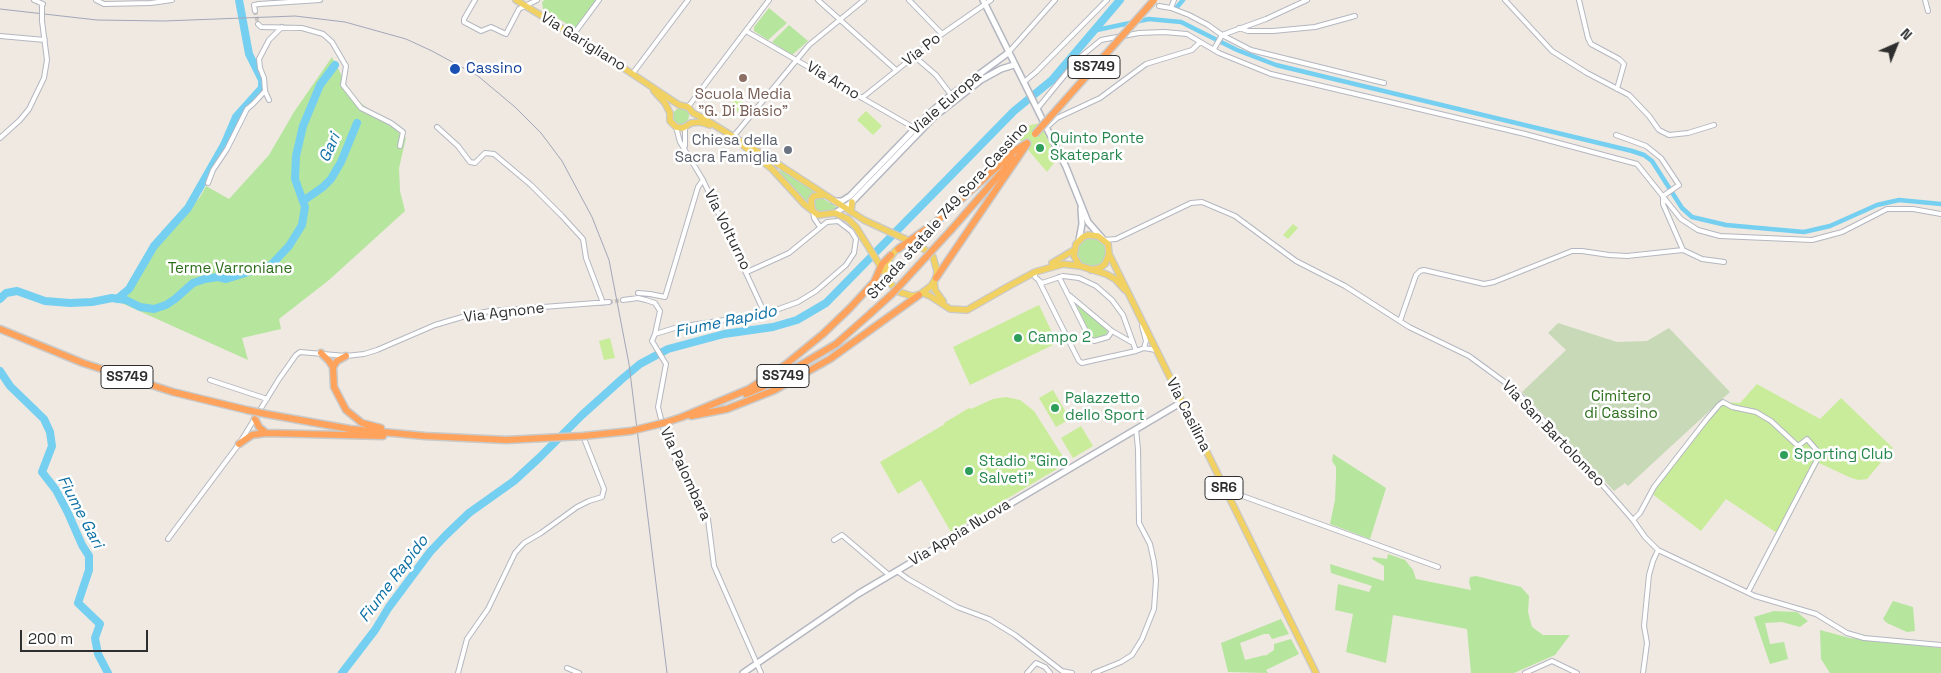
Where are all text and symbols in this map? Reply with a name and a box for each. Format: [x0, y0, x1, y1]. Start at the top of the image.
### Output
street label: Via Garigliano [537, 9, 629, 75]
north arrow [1871, 20, 1921, 70]
text: N [1897, 24, 1916, 44]
street label: Via Po [899, 30, 945, 70]
road number: SS749 [1068, 56, 1120, 78]
street label: Via Arno [803, 58, 863, 104]
place label: Cassino [466, 60, 522, 78]
marker: Cassino [448, 62, 462, 76]
street label: Viale Europa [907, 67, 985, 139]
marker: Scuola Media "G. Di Biasio" [737, 72, 749, 84]
place label: Scuola Media "G. Di Biasio" [695, 86, 791, 121]
street label: Strada statale 749 Sora-Cassino [864, 119, 1032, 303]
place label: Quinto Ponte Skatepark [1050, 130, 1144, 165]
water label: Gari [315, 131, 345, 165]
place label: Chiesa della Sacra Famiglia [675, 132, 778, 167]
marker: Quinto Ponte Skatepark [1034, 142, 1046, 154]
marker: Chiesa della Sacra Famiglia [782, 144, 794, 156]
street label: Via Volturno [700, 187, 754, 273]
park label: Terme Varroniane [168, 260, 292, 278]
street label: Via Agnone [463, 299, 545, 327]
water label: Fiume Rapido [673, 302, 779, 342]
place label: Campo 2 [1028, 329, 1091, 347]
marker: Campo 2 [1012, 332, 1024, 344]
road number: SS749 [757, 364, 809, 388]
road number: SS749 [101, 366, 153, 388]
street label: Via Casilina [1162, 375, 1214, 455]
street label: Via San Bartolomeo [1498, 377, 1608, 491]
park label: Cimitero di Cassino [1584, 388, 1658, 423]
place label: Palazzetto dello Sport [1065, 390, 1145, 425]
marker: Palazzetto dello Sport [1049, 402, 1061, 414]
street label: Via Palombara [655, 424, 715, 524]
place label: Sporting Club [1794, 446, 1893, 464]
marker: Sporting Club [1778, 449, 1790, 461]
place label: Stadio "Gino Salveti" [979, 453, 1068, 488]
marker: Stadio "Gino Salveti" [963, 465, 975, 477]
water label: Fiume Gari [53, 472, 107, 552]
road number: SR6 [1205, 476, 1243, 499]
street label: Via Appia Nuova [906, 496, 1014, 570]
water label: Fiume Rapido [355, 532, 433, 626]
scale bar [22, 620, 150, 652]
text: 200 m [28, 629, 73, 648]

